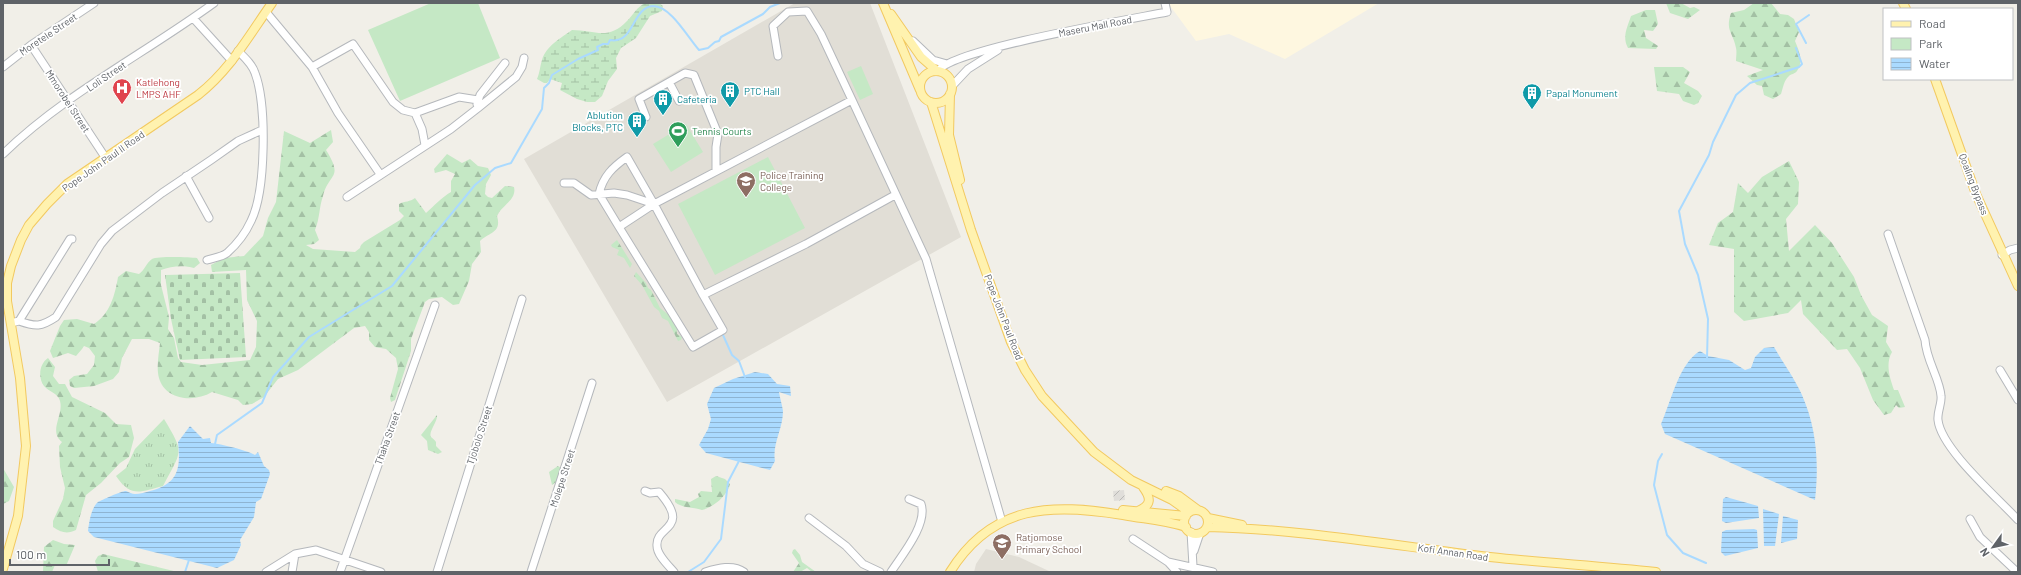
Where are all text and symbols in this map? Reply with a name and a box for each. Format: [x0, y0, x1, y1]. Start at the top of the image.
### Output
legend [1883, 8, 2013, 80]
street label: Moretele Street [17, 10, 80, 58]
street label: Maseru Mall Road [1057, 13, 1133, 39]
text: Road [1919, 16, 1946, 30]
text: Park [1919, 36, 1943, 50]
text: Water [1919, 56, 1951, 70]
street label: Loli Street [84, 58, 128, 94]
street label: Mmorobei Street [43, 67, 93, 135]
place label: Katlehong LMPS AHF [136, 76, 181, 100]
hospital icon: Katlehong LMPS AHF [111, 77, 133, 105]
building icon: PTC Hall [719, 80, 741, 108]
building icon: Papal Monument [1521, 82, 1543, 110]
place label: PTC Hall [744, 85, 779, 97]
place label: Papal Monument [1546, 87, 1618, 99]
building icon: Cafeteria [652, 88, 674, 116]
place label: Cafeteria [677, 93, 717, 105]
place label: Ablution Blocks, PTC [572, 109, 623, 133]
building icon: Ablution Blocks, PTC [626, 110, 648, 138]
sports icon: Tennis Courts [667, 120, 689, 148]
place label: Tennis Courts [692, 125, 752, 137]
street label: Pope John Paul II Road [59, 128, 147, 194]
street label: Qoaling Bypass [1957, 152, 1991, 217]
place label: Police Training College [760, 169, 824, 193]
school or university icon: Police Training College [735, 170, 757, 198]
street label: Pope John Paul Road [982, 272, 1026, 362]
street label: Tjobolo Street [464, 404, 494, 466]
street label: Thaha Street [372, 409, 402, 466]
street label: Molepe Street [547, 447, 577, 509]
north arrow [1973, 527, 2013, 567]
place label: Ratjomose Primary School [1016, 531, 1082, 555]
school or university icon: Ratjomose Primary School [991, 532, 1013, 560]
scale bar [10, 541, 109, 567]
street label: Kofi Annan Road [1417, 541, 1489, 563]
text: N [1977, 546, 1992, 559]
text: 100 m [16, 547, 46, 561]

